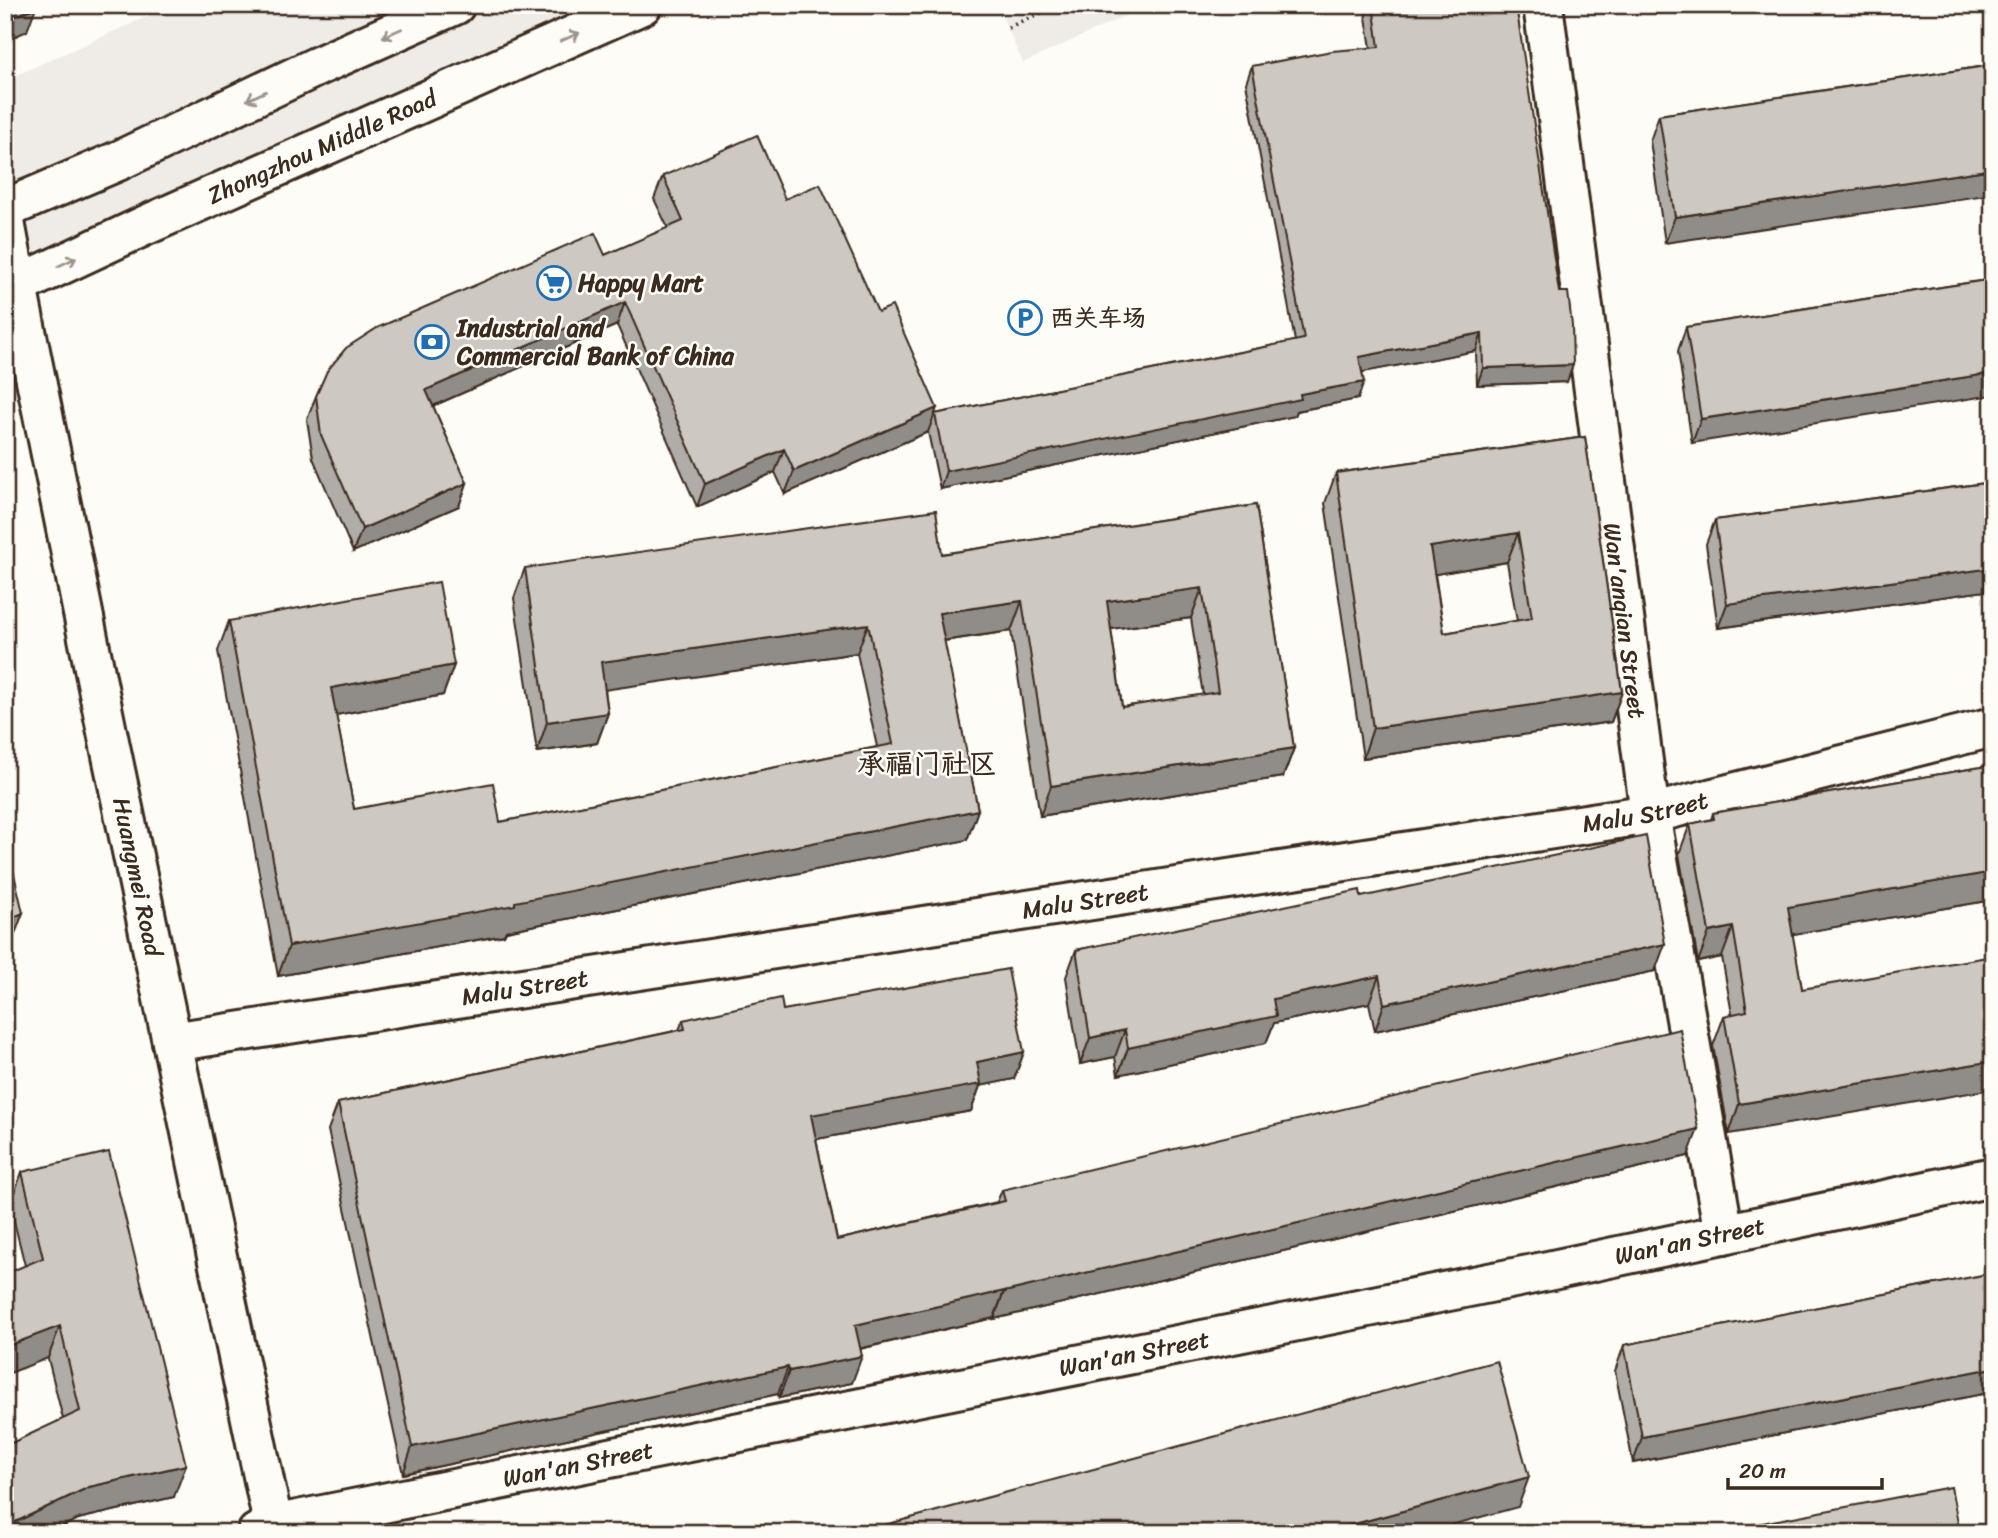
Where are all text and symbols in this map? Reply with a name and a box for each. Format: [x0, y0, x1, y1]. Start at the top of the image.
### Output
one-way arrow [382, 27, 403, 40]
one-way arrow [559, 30, 580, 44]
street label: Zhongzhou Middle Road [200, 77, 445, 216]
one-way arrow [246, 89, 267, 103]
one-way arrow [56, 255, 77, 269]
place label: Happy Mart [578, 262, 704, 304]
supermarket icon: Happy Mart [535, 264, 573, 302]
place label: 西关车场 [1050, 297, 1146, 339]
parking icon: 西关车场 [1006, 299, 1044, 337]
place label: Industrial and Commercial Bank of China [455, 307, 735, 377]
bank icon: Industrial and Commercial Bank of China [413, 323, 451, 361]
street label: Wan'anqian Street [1591, 520, 1658, 721]
district label: 承福门社区 [857, 739, 997, 788]
street label: Malu Street [1579, 779, 1713, 845]
street label: Huangmei Road [100, 793, 175, 962]
street label: Malu Street [1019, 871, 1151, 932]
street label: Malu Street [459, 957, 591, 1018]
street label: Wan'an Street [1611, 1205, 1769, 1277]
street label: Wan'an Street [1055, 1318, 1213, 1389]
street label: Wan'an Street [499, 1429, 657, 1500]
scale bar [1728, 1447, 1882, 1491]
text: 20 m [1739, 1452, 1786, 1490]

